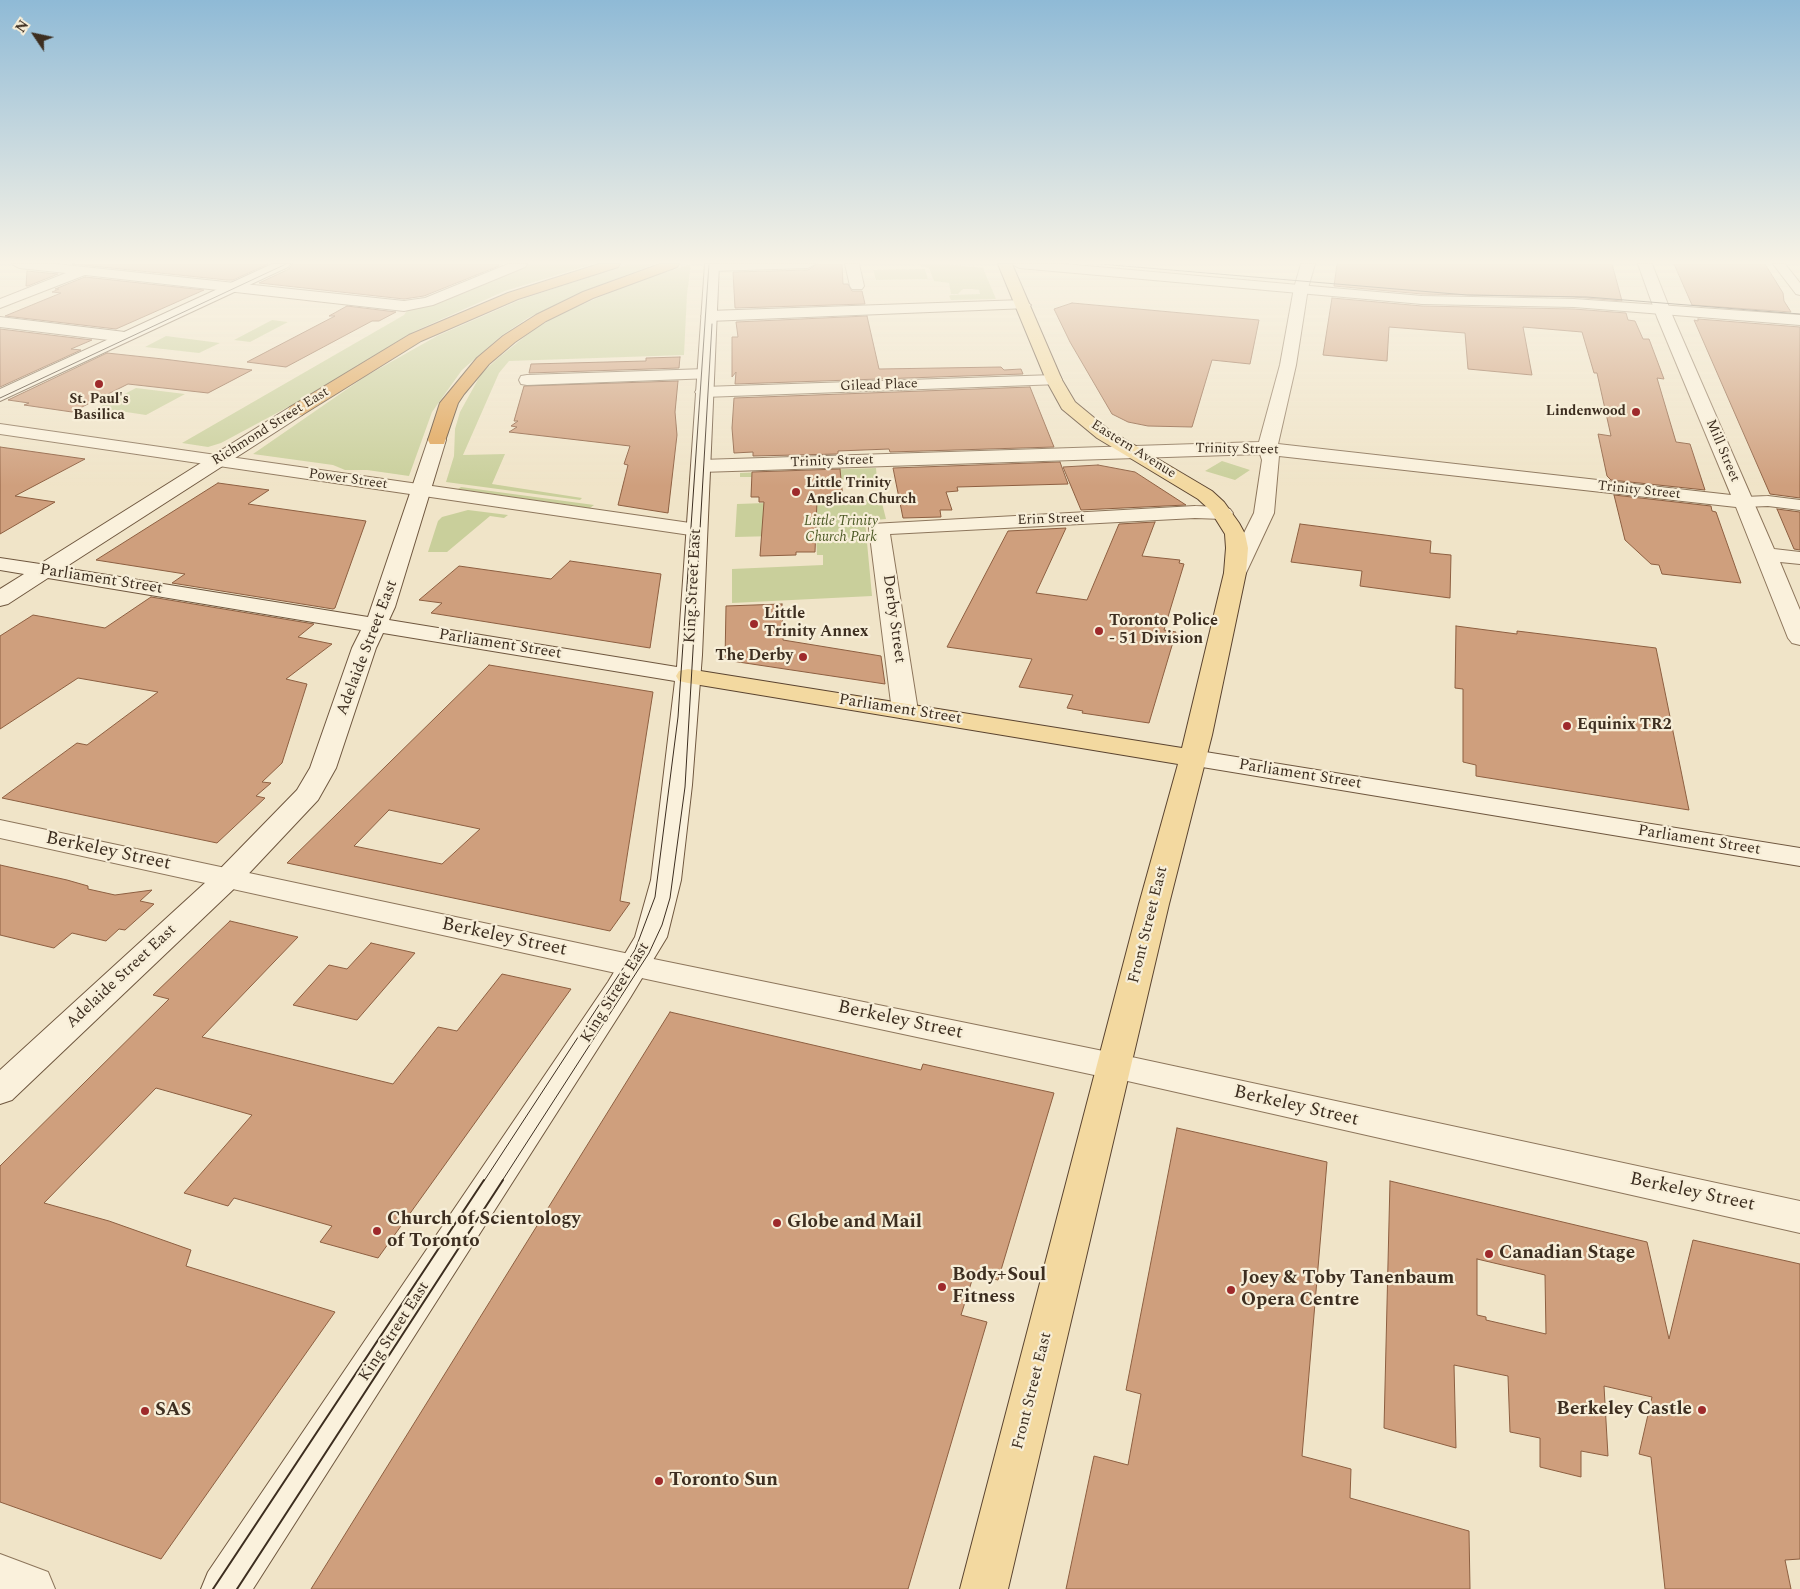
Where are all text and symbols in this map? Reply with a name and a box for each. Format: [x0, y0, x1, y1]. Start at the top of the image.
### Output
north arrow [10, 10, 60, 60]
text: N [10, 16, 34, 37]
street label: Gilead Place [840, 376, 918, 396]
marker: St. Paul's Basilica [93, 378, 105, 390]
street label: Richmond Street East [209, 384, 333, 470]
place label: St. Paul's Basilica [69, 392, 129, 424]
place label: Lindenwood [1546, 404, 1626, 420]
marker: Lindenwood [1630, 406, 1642, 418]
street label: Eastern Avenue [1087, 417, 1179, 483]
street label: Mill Street [1701, 417, 1743, 485]
street label: Trinity Street [1195, 441, 1279, 459]
street label: Trinity Street [790, 452, 874, 472]
street label: Power Street [308, 466, 388, 494]
place label: Little Trinity Anglican Church [806, 476, 916, 508]
street label: Trinity Street [1597, 478, 1681, 504]
marker: Little Trinity Anglican Church [790, 486, 802, 498]
street label: Erin Street [1017, 510, 1085, 530]
park label: Little Trinity Church Park [804, 514, 878, 546]
street label: King Street East [681, 528, 707, 644]
street label: Parliament Street [38, 561, 164, 599]
street label: Derby Street [877, 574, 909, 664]
street label: Adelaide Street East [333, 578, 403, 718]
place label: Little Trinity Annex [764, 605, 869, 643]
place label: Toronto Police - 51 Division [1109, 612, 1218, 650]
marker: Little Trinity Annex [748, 618, 760, 630]
marker: Toronto Police - 51 Division [1093, 625, 1105, 637]
street label: Parliament Street [437, 626, 563, 664]
place label: The Derby [715, 647, 793, 667]
marker: The Derby [797, 651, 809, 663]
street label: Parliament Street [837, 691, 963, 729]
place label: Equinix TR2 [1577, 716, 1672, 736]
marker: Equinix TR2 [1561, 720, 1573, 732]
street label: Parliament Street [1237, 756, 1363, 794]
street label: Parliament Street [1636, 822, 1762, 860]
street label: Berkeley Street [43, 828, 173, 876]
street label: Front Street East [1125, 864, 1173, 986]
street label: Berkeley Street [439, 914, 569, 962]
street label: Adelaide Street East [63, 921, 181, 1033]
street label: King Street East [577, 939, 655, 1047]
street label: Berkeley Street [835, 997, 965, 1045]
street label: Berkeley Street [1231, 1082, 1361, 1132]
street label: Berkeley Street [1627, 1169, 1757, 1217]
place label: Church of Scientology of Toronto [387, 1209, 581, 1253]
place label: Globe and Mail [787, 1212, 922, 1234]
marker: Globe and Mail [771, 1217, 783, 1229]
marker: Church of Scientology of Toronto [371, 1225, 383, 1237]
place label: Canadian Stage [1499, 1243, 1635, 1265]
marker: Canadian Stage [1483, 1248, 1495, 1260]
place label: Body+Soul Fitness [952, 1265, 1046, 1309]
place label: Joey & Toby Tanenbaum Opera Centre [1241, 1268, 1454, 1312]
street label: King Street East [356, 1279, 434, 1385]
marker: Body+Soul Fitness [936, 1281, 948, 1293]
marker: Joey & Toby Tanenbaum Opera Centre [1225, 1284, 1237, 1296]
street label: Front Street East [1009, 1330, 1057, 1452]
place label: Berkeley Castle [1556, 1399, 1692, 1421]
place label: SAS [155, 1400, 191, 1422]
marker: Berkeley Castle [1696, 1404, 1708, 1416]
marker: SAS [139, 1405, 151, 1417]
place label: Toronto Sun [669, 1470, 778, 1492]
marker: Toronto Sun [653, 1475, 665, 1487]

